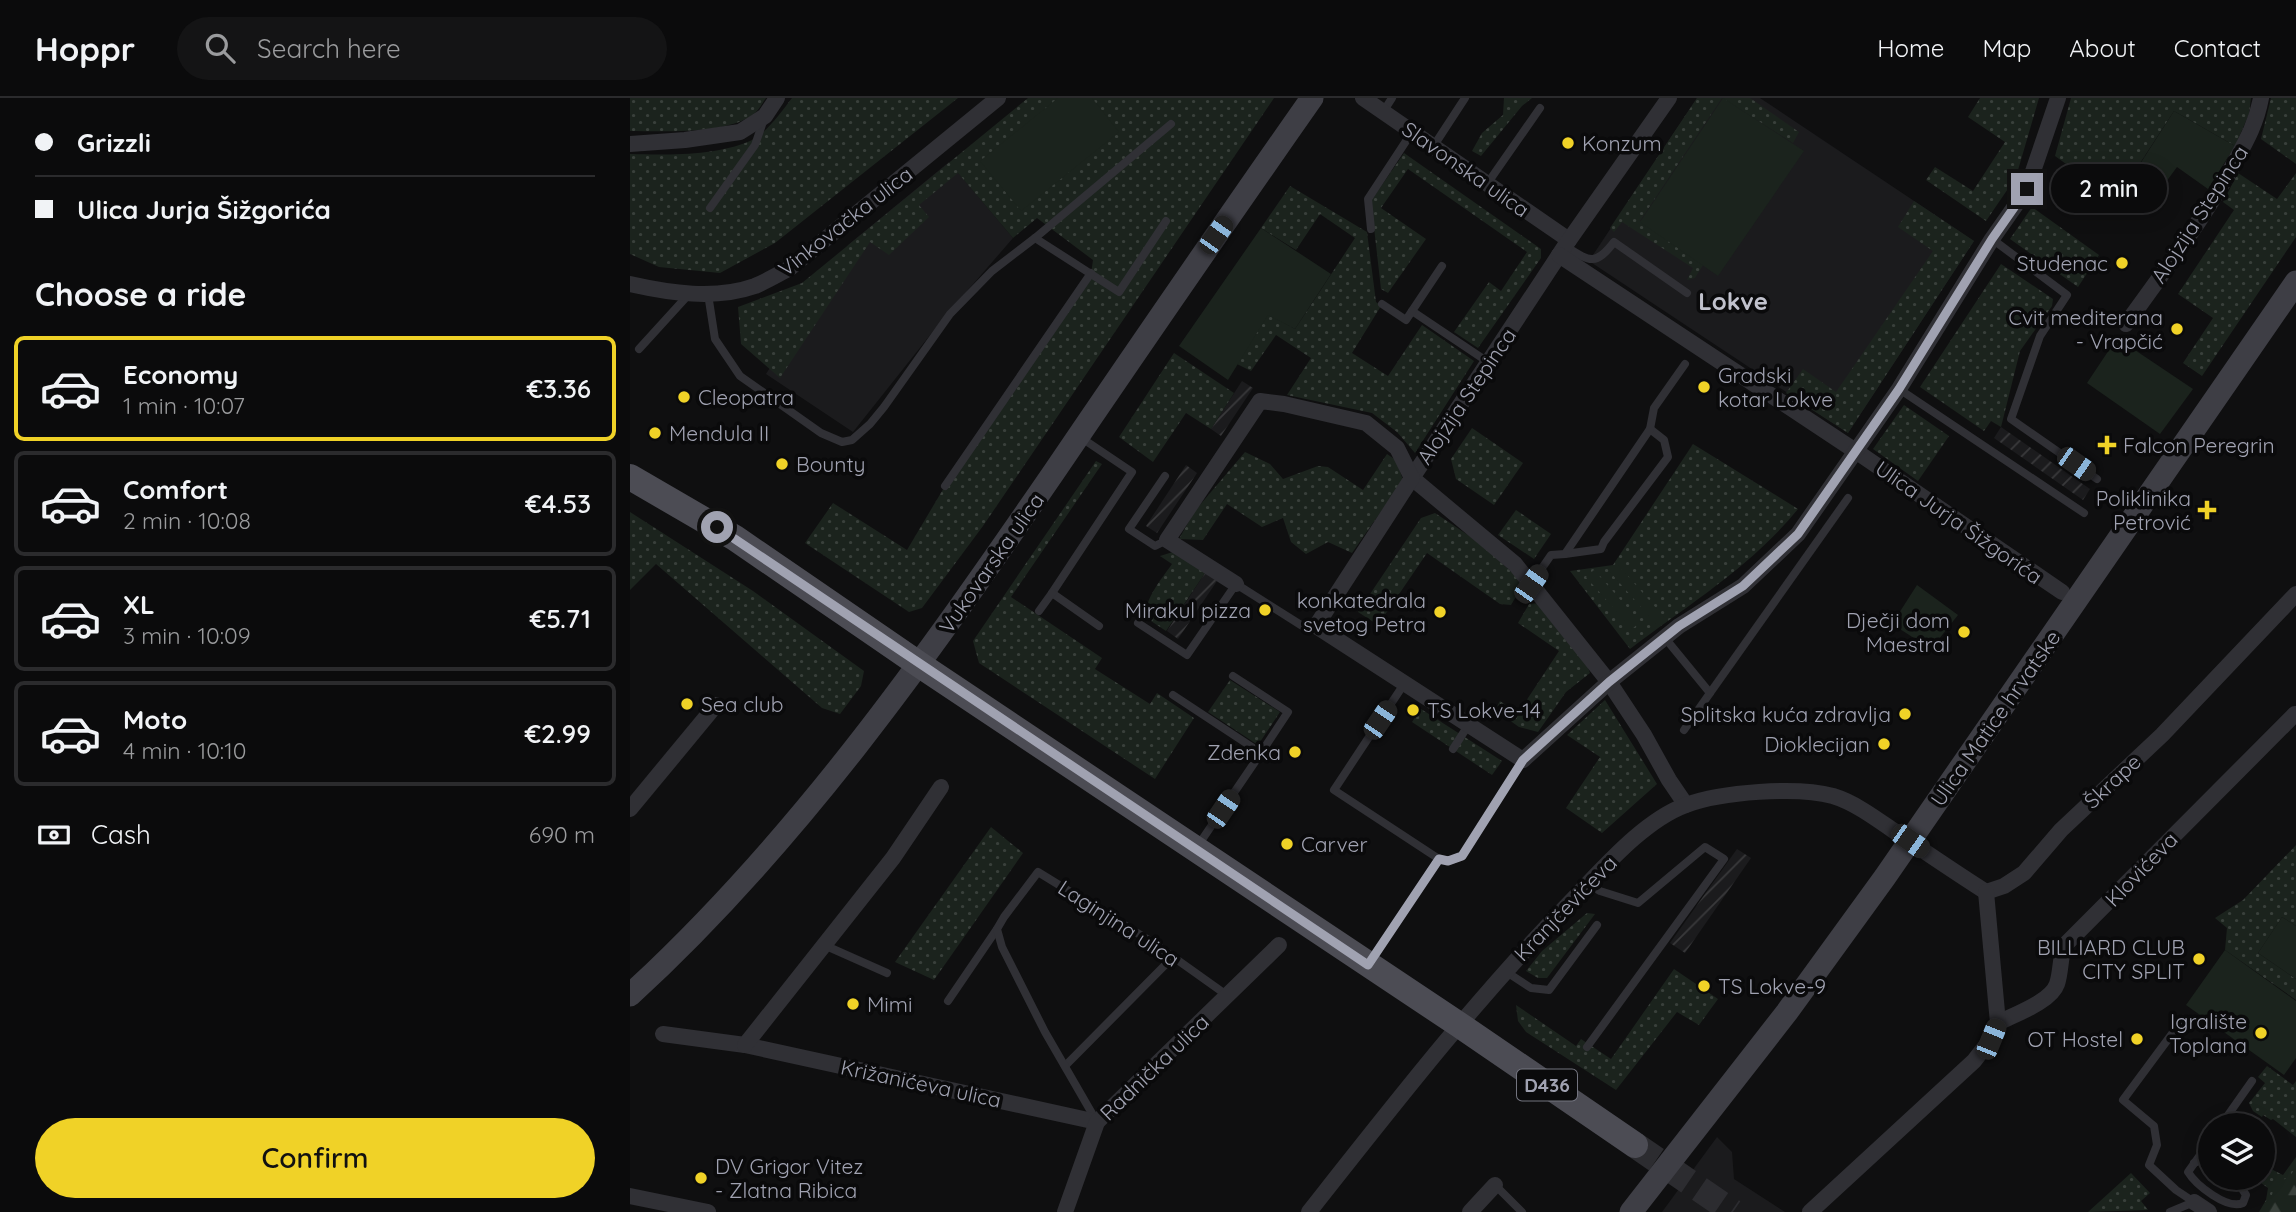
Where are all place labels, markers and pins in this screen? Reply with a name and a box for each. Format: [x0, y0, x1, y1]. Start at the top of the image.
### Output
place label: Konzum [1582, 130, 1662, 156]
marker: Konzum [1560, 135, 1576, 151]
place label: Studenac [2017, 250, 2108, 276]
marker: Studenac [2114, 255, 2130, 271]
place label: Cvit mediterana - Vrapčić [2008, 304, 2163, 354]
marker: Cvit mediterana - Vrapčić [2169, 321, 2185, 337]
place label: Gradski kotar Lokve [1718, 362, 1833, 412]
marker: Gradski kotar Lokve [1696, 379, 1712, 395]
place label: Cleopatra [698, 384, 794, 410]
marker: Cleopatra [676, 389, 692, 405]
place label: Mendula II [669, 420, 769, 446]
marker: Mendula II [647, 425, 663, 441]
place label: Falcon Peregrin [2123, 432, 2275, 458]
marker: Falcon Peregrin [2097, 435, 2117, 455]
place label: Bounty [796, 451, 865, 477]
marker: Bounty [774, 456, 790, 472]
place label: Poliklinika Petrović [2096, 485, 2191, 535]
marker: Poliklinika Petrović [2197, 500, 2217, 520]
place label: konkatedrala svetog Petra [1297, 587, 1426, 637]
place label: Mirakul pizza [1125, 597, 1251, 623]
marker: Mirakul pizza [1257, 602, 1273, 618]
marker: konkatedrala svetog Petra [1432, 604, 1448, 620]
place label: Dječji dom Maestral [1846, 607, 1950, 657]
marker: Dječji dom Maestral [1956, 624, 1972, 640]
place label: Sea club [701, 691, 784, 717]
marker: Sea club [679, 696, 695, 712]
place label: TS Lokve-14 [1427, 697, 1541, 723]
place label: Splitska kuća zdravlja [1681, 701, 1891, 727]
marker: TS Lokve-14 [1405, 702, 1421, 718]
marker: Splitska kuća zdravlja [1897, 706, 1913, 722]
place label: Dioklecijan [1764, 731, 1870, 757]
marker: Dioklecijan [1876, 736, 1892, 752]
place label: Zdenka [1207, 739, 1281, 765]
marker: Zdenka [1287, 744, 1303, 760]
place label: Carver [1301, 831, 1368, 857]
marker: Carver [1279, 836, 1295, 852]
place label: BILLIARD CLUB CITY SPLIT [2037, 934, 2185, 984]
marker: BILLIARD CLUB CITY SPLIT [2191, 951, 2207, 967]
place label: TS Lokve-9 [1718, 973, 1826, 999]
marker: TS Lokve-9 [1696, 978, 1712, 994]
place label: Mimi [867, 991, 913, 1017]
marker: Mimi [845, 996, 861, 1012]
place label: Igralište Toplana [2169, 1008, 2247, 1058]
marker: Igralište Toplana [2253, 1025, 2269, 1041]
place label: OT Hostel [2028, 1026, 2123, 1052]
marker: OT Hostel [2129, 1031, 2145, 1047]
place label: DV Grigor Vitez - Zlatna Ribica [715, 1153, 863, 1203]
marker: DV Grigor Vitez - Zlatna Ribica [693, 1170, 709, 1186]

